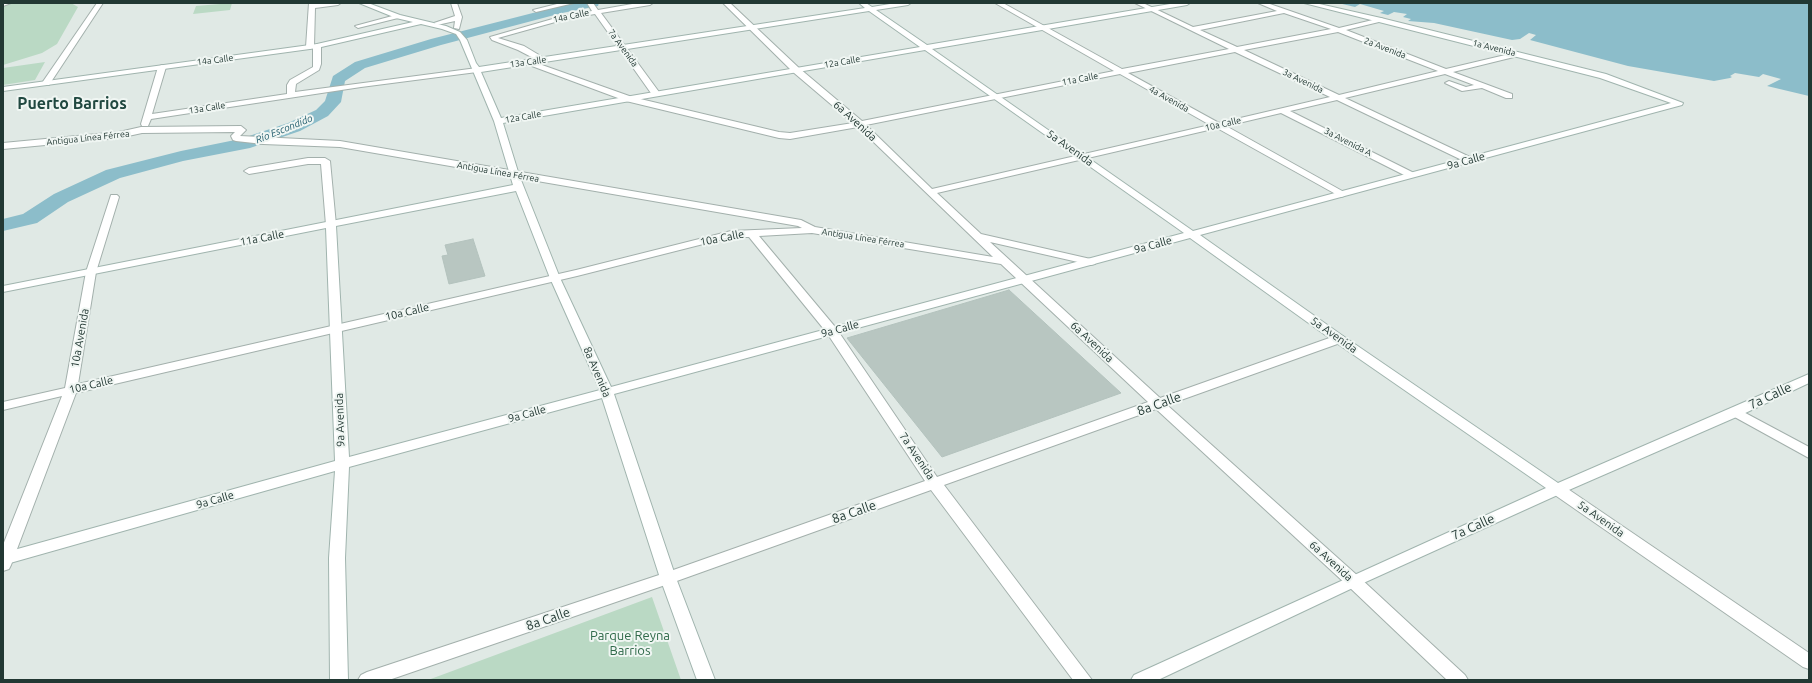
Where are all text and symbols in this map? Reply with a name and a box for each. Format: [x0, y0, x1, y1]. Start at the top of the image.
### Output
street label: 14a Calle [552, 7, 590, 25]
street label: 7a Avenida [606, 27, 640, 69]
street label: 2a Avenida [1363, 35, 1407, 61]
street label: 1a Avenida [1471, 37, 1517, 59]
street label: 14a Calle [196, 52, 234, 68]
street label: 12a Calle [823, 53, 861, 71]
street label: 13a Calle [509, 54, 547, 70]
street label: 3a Avenida [1281, 66, 1325, 96]
street label: 11a Calle [1061, 70, 1099, 88]
street label: 4a Avenida [1147, 84, 1191, 114]
district label: Puerto Barrios [17, 94, 127, 114]
street label: 6a Avenida [831, 98, 879, 144]
street label: 13a Calle [188, 100, 226, 116]
street label: 12a Calle [504, 108, 542, 126]
water label: Río Escondido [254, 112, 314, 146]
street label: 10a Calle [1204, 115, 1242, 133]
street label: 3a Avenida A [1322, 125, 1374, 159]
street label: 5a Avenida [1044, 127, 1096, 169]
street label: Antigua Línea Férrea [46, 128, 130, 148]
street label: 9a Calle [1446, 150, 1486, 172]
street label: Antigua Línea Férrea [456, 159, 540, 185]
street label: Antigua Línea Férrea [821, 226, 905, 250]
street label: 11a Calle [239, 227, 285, 249]
street label: 10a Calle [699, 227, 745, 249]
street label: 9a Calle [1133, 234, 1173, 256]
street label: 10a Calle [384, 301, 430, 323]
street label: 10a Avenida [68, 307, 92, 369]
street label: 5a Avenida [1308, 314, 1360, 356]
street label: 9a Calle [820, 318, 860, 340]
street label: 6a Avenida [1068, 319, 1116, 365]
street label: 8a Avenida [580, 345, 614, 399]
street label: 10a Calle [68, 374, 114, 396]
street label: 7a Calle [1746, 379, 1794, 413]
street label: 8a Calle [1135, 389, 1183, 419]
street label: 9a Avenida [332, 393, 348, 447]
street label: 9a Calle [507, 403, 547, 425]
street label: 7a Avenida [896, 430, 938, 482]
street label: 9a Calle [195, 488, 235, 512]
street label: 8a Calle [830, 497, 878, 527]
street label: 5a Avenida [1575, 498, 1627, 540]
street label: 7a Calle [1449, 511, 1497, 543]
street label: 6a Avenida [1307, 538, 1355, 584]
street label: 8a Calle [524, 604, 572, 634]
park label: Parque Reyna Barrios [590, 628, 670, 659]

